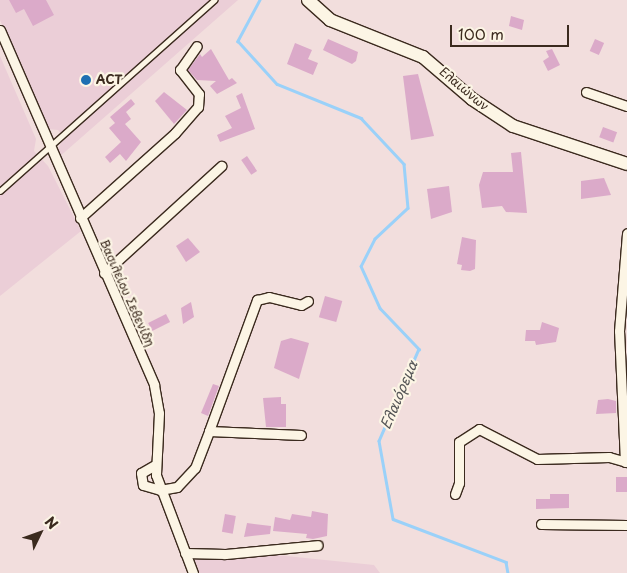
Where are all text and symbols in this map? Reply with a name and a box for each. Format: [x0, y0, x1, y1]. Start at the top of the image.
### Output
scale bar [452, 15, 571, 47]
text: 100 m [458, 22, 504, 45]
street label: Ελαιώνων [436, 64, 492, 114]
place label: ACT [96, 73, 122, 87]
marker: ACT [80, 74, 92, 86]
street label: Βασιλείου Σεβενίδη [97, 237, 157, 349]
water label: Ελαιόρεμα [377, 358, 421, 432]
north arrow [15, 508, 65, 558]
text: N [40, 511, 63, 534]

